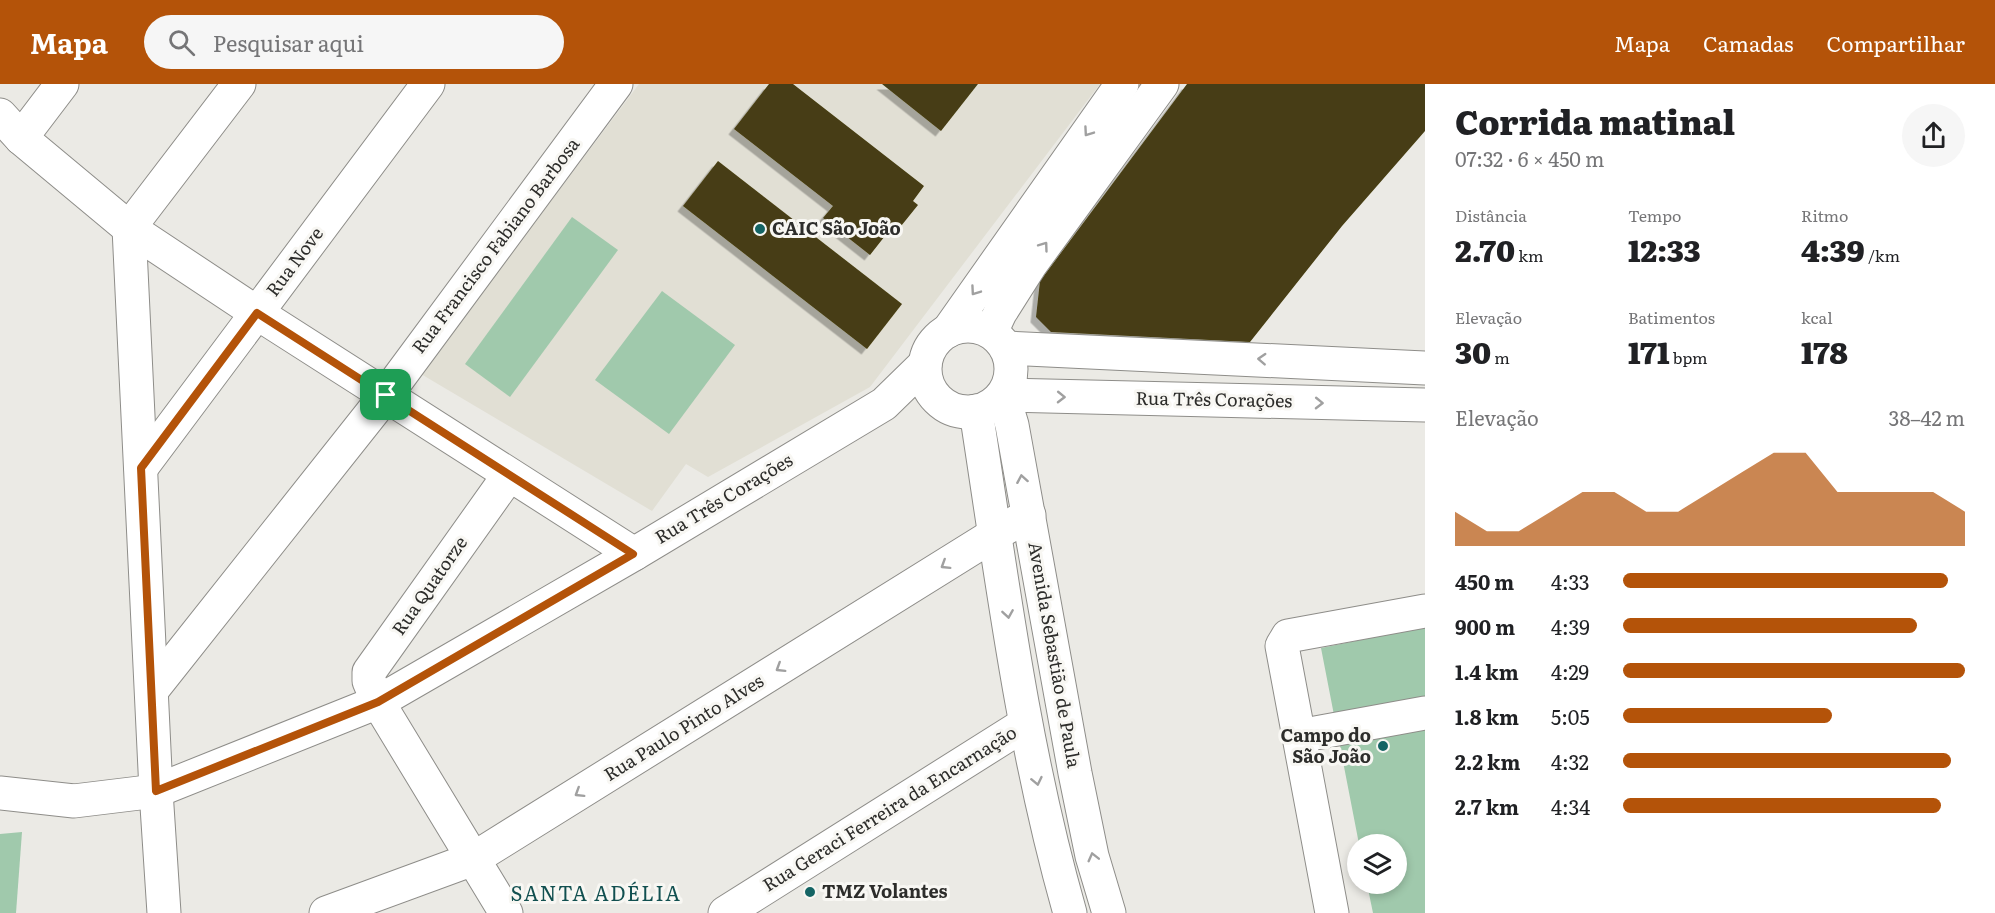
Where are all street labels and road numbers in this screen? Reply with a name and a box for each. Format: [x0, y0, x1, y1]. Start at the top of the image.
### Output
street label: Rua Francisco Fabiano Barbosa [405, 131, 585, 359]
street label: Rua Nove [259, 221, 329, 302]
street label: Rua Três Corações [1135, 384, 1293, 413]
street label: Rua Três Corações [649, 446, 797, 550]
street label: Rua Quatorze [385, 530, 473, 640]
street label: Avenida Sebastião de Paula [1022, 540, 1089, 770]
street label: Rua Paulo Pinto Alves [598, 667, 768, 787]
street label: Rua Geraci Ferreira da Encarnação [757, 718, 1021, 897]

